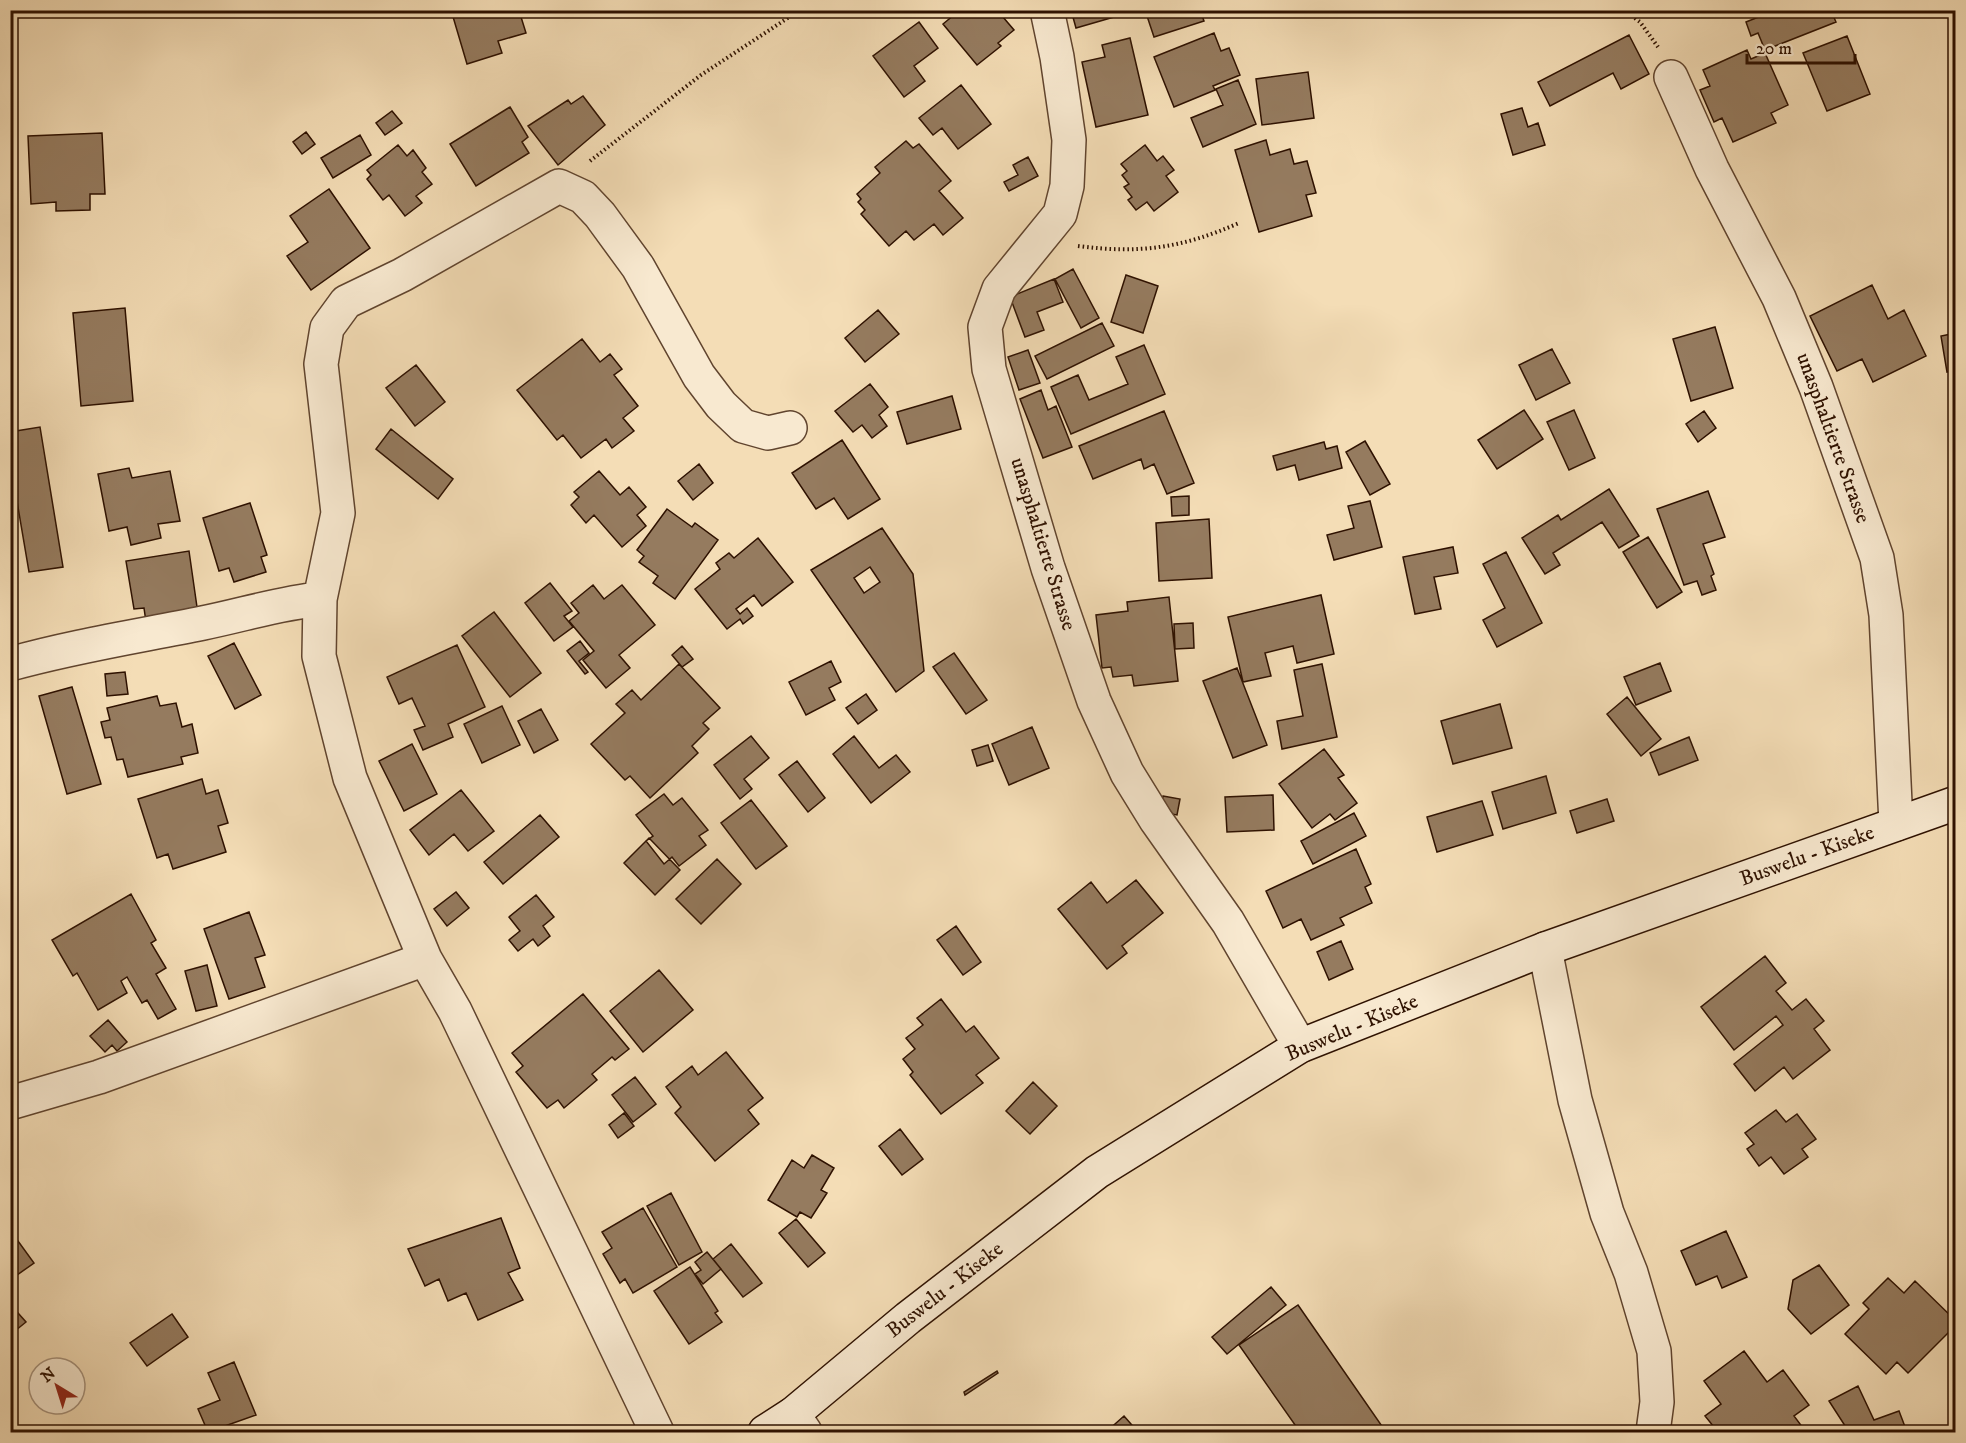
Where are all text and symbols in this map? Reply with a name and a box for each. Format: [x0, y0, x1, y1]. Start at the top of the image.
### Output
scale bar [1747, 27, 1855, 65]
text: 20 m [1756, 38, 1792, 60]
street label: unasphaltierte Strasse [1790, 349, 1876, 527]
street label: unasphaltierte Strasse [1004, 454, 1082, 634]
street label: Buswelu - Kiseke [1736, 820, 1878, 892]
street label: Buswelu - Kiseke [1282, 988, 1422, 1068]
street label: Buswelu - Kiseke [881, 1236, 1009, 1344]
north arrow [27, 1356, 87, 1416]
text: N [37, 1363, 60, 1387]

